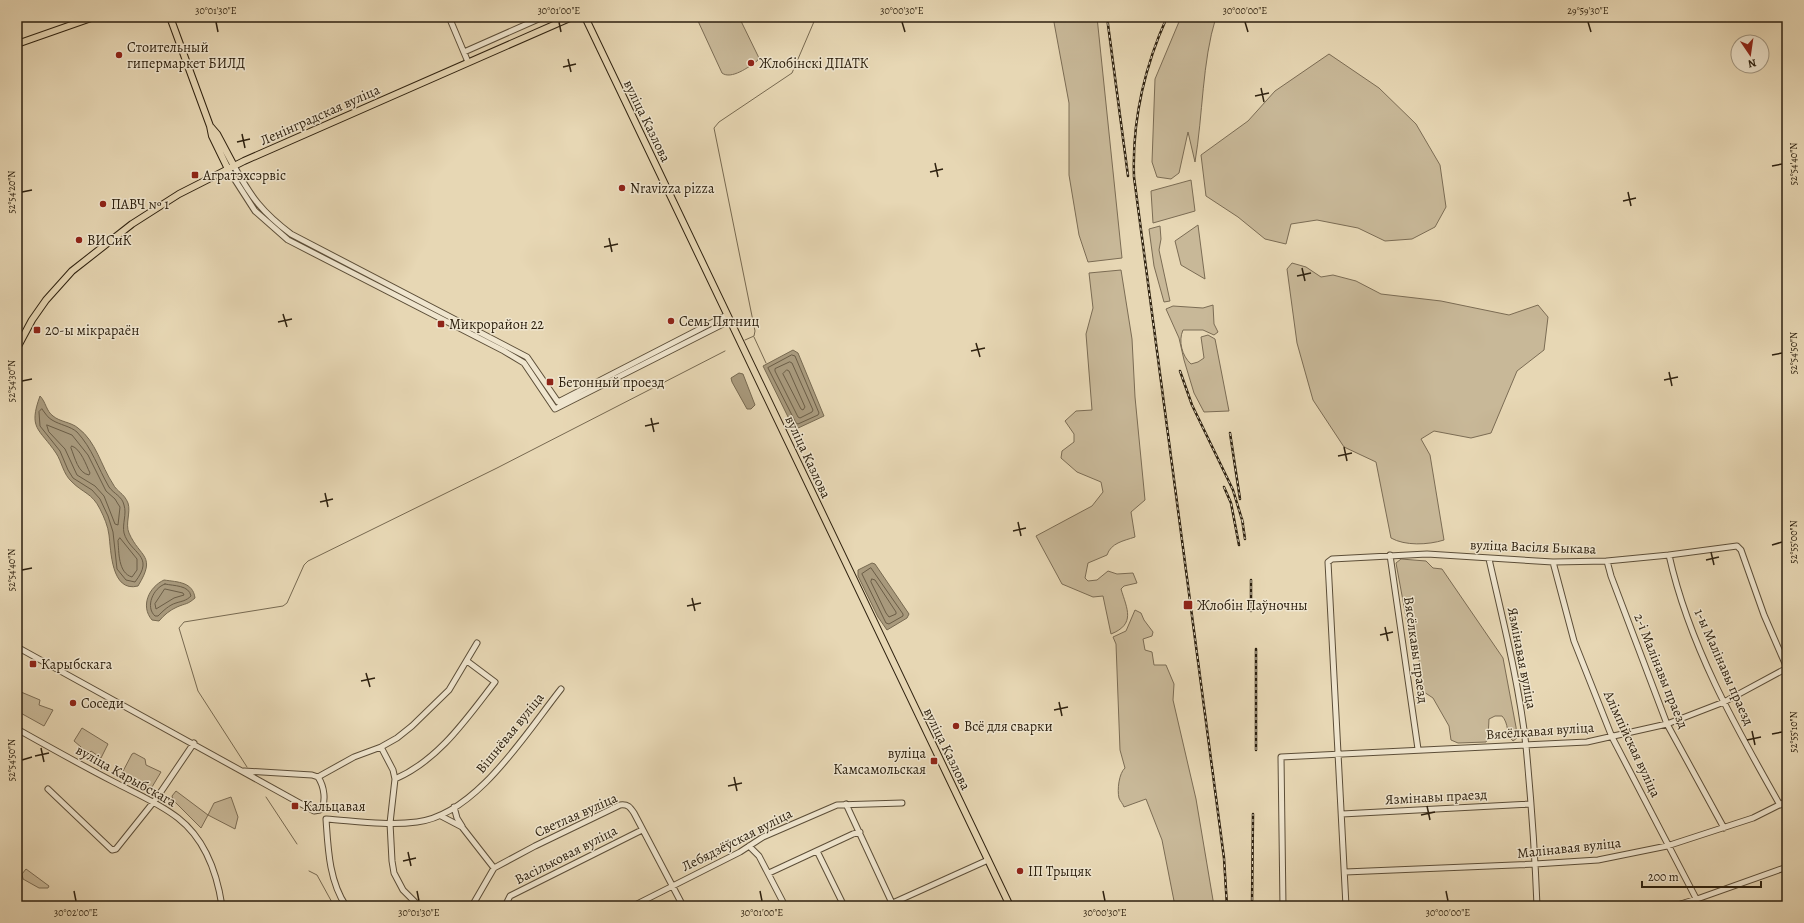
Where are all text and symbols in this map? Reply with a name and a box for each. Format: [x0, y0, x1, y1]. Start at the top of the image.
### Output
text: 30°01'30"E [195, 4, 237, 17]
text: 30°01'00"E [538, 4, 580, 17]
text: 30°00'30"E [880, 4, 924, 17]
text: 30°00'00"E [1223, 4, 1267, 17]
text: 29°59'30"E [1567, 4, 1609, 17]
north arrow [1730, 34, 1770, 74]
place label: Стоительный гипермаркет БИЛД [127, 38, 245, 73]
marker: Стоительный гипермаркет БИЛД [114, 50, 124, 60]
place label: Жлобінскі ДПАТК [759, 54, 869, 73]
text: N [1747, 55, 1758, 71]
marker: Жлобінскі ДПАТК [746, 58, 756, 68]
street label: вуліца Казлова [619, 77, 675, 166]
street label: Ленінградская вуліца [257, 80, 383, 150]
text: 52°54'40"N [1787, 143, 1800, 185]
place label: Агратэхсэрвіс [202, 166, 286, 185]
marker: Агратэхсэрвіс [190, 170, 200, 180]
text: 52°54'20"N [5, 171, 18, 213]
place label: Nravizza pizza [630, 179, 715, 198]
marker: Nravizza pizza [617, 183, 627, 193]
place label: ПАВЧ № 1 [111, 195, 169, 214]
marker: ПАВЧ № 1 [98, 199, 108, 209]
place label: ВИСиК [87, 231, 132, 250]
marker: ВИСиК [74, 235, 84, 245]
place label: Семь Пятниц [679, 312, 759, 331]
place label: Микрорайон 22 [449, 315, 544, 334]
marker: Семь Пятниц [666, 316, 676, 326]
marker: Микрорайон 22 [436, 319, 446, 329]
place label: 20-ы мікрараён [45, 321, 139, 340]
marker: 20-ы мікрараён [32, 325, 42, 335]
text: 52°54'50"N [1787, 332, 1800, 374]
text: 52°54'30"N [5, 360, 18, 402]
place label: Бетонный проезд [558, 373, 664, 392]
marker: Бетонный проезд [545, 377, 555, 387]
street label: вуліца Казлова [781, 413, 836, 502]
text: 52°55'00"N [1787, 520, 1800, 564]
street label: вуліца Васіля Быкава [1469, 535, 1597, 559]
text: 52°54'40"N [5, 549, 18, 591]
street label: Вясёлкавы праезд [1399, 595, 1433, 705]
place label: Жлобін Паўночны [1197, 596, 1308, 615]
marker: Жлобін Паўночны [1182, 599, 1194, 611]
street label: Язмінавая вуліца [1503, 605, 1541, 711]
street label: 1-ы Малінавы праезд [1690, 606, 1758, 728]
street label: 2-і Малінавы праезд [1629, 611, 1693, 731]
place label: Карыбскага [41, 655, 113, 674]
marker: Карыбскага [28, 659, 38, 669]
street label: Алімпійская вуліца [1599, 687, 1665, 801]
street label: Вішнёвая вуліца [471, 688, 549, 777]
place label: Соседи [81, 694, 124, 713]
marker: Соседи [68, 698, 78, 708]
street label: вуліца Казлова [919, 705, 975, 794]
text: 52°55'10"N [1787, 711, 1800, 753]
place label: Всё для сварки [964, 717, 1053, 736]
street label: Вясёлкавая вуліца [1485, 718, 1595, 744]
marker: Всё для сварки [951, 721, 961, 731]
text: 52°54'50"N [5, 739, 18, 781]
street label: вуліца Карыбскага [72, 741, 180, 812]
place label: вуліца Камсамольская [833, 744, 927, 779]
marker: вуліца Камсамольская [929, 756, 939, 766]
street label: Язмінавы праезд [1384, 785, 1488, 809]
street label: Светлая вуліца [532, 788, 621, 842]
place label: Кальцавая [303, 797, 366, 816]
marker: Кальцавая [290, 801, 300, 811]
street label: Лебядзёўская вуліца [679, 804, 796, 876]
street label: Васільковая вуліца [511, 821, 621, 889]
street label: Малінавая вуліца [1516, 833, 1622, 863]
place label: ІП Трыцяк [1028, 862, 1092, 881]
scale bar [1642, 863, 1761, 889]
marker: ІП Трыцяк [1015, 866, 1025, 876]
text: 200 m [1648, 869, 1679, 885]
text: 30°02'00"E [54, 906, 98, 919]
text: 30°01'30"E [398, 906, 440, 919]
text: 30°01'00"E [741, 906, 783, 919]
text: 30°00'30"E [1083, 906, 1127, 919]
text: 30°00'00"E [1426, 906, 1470, 919]

